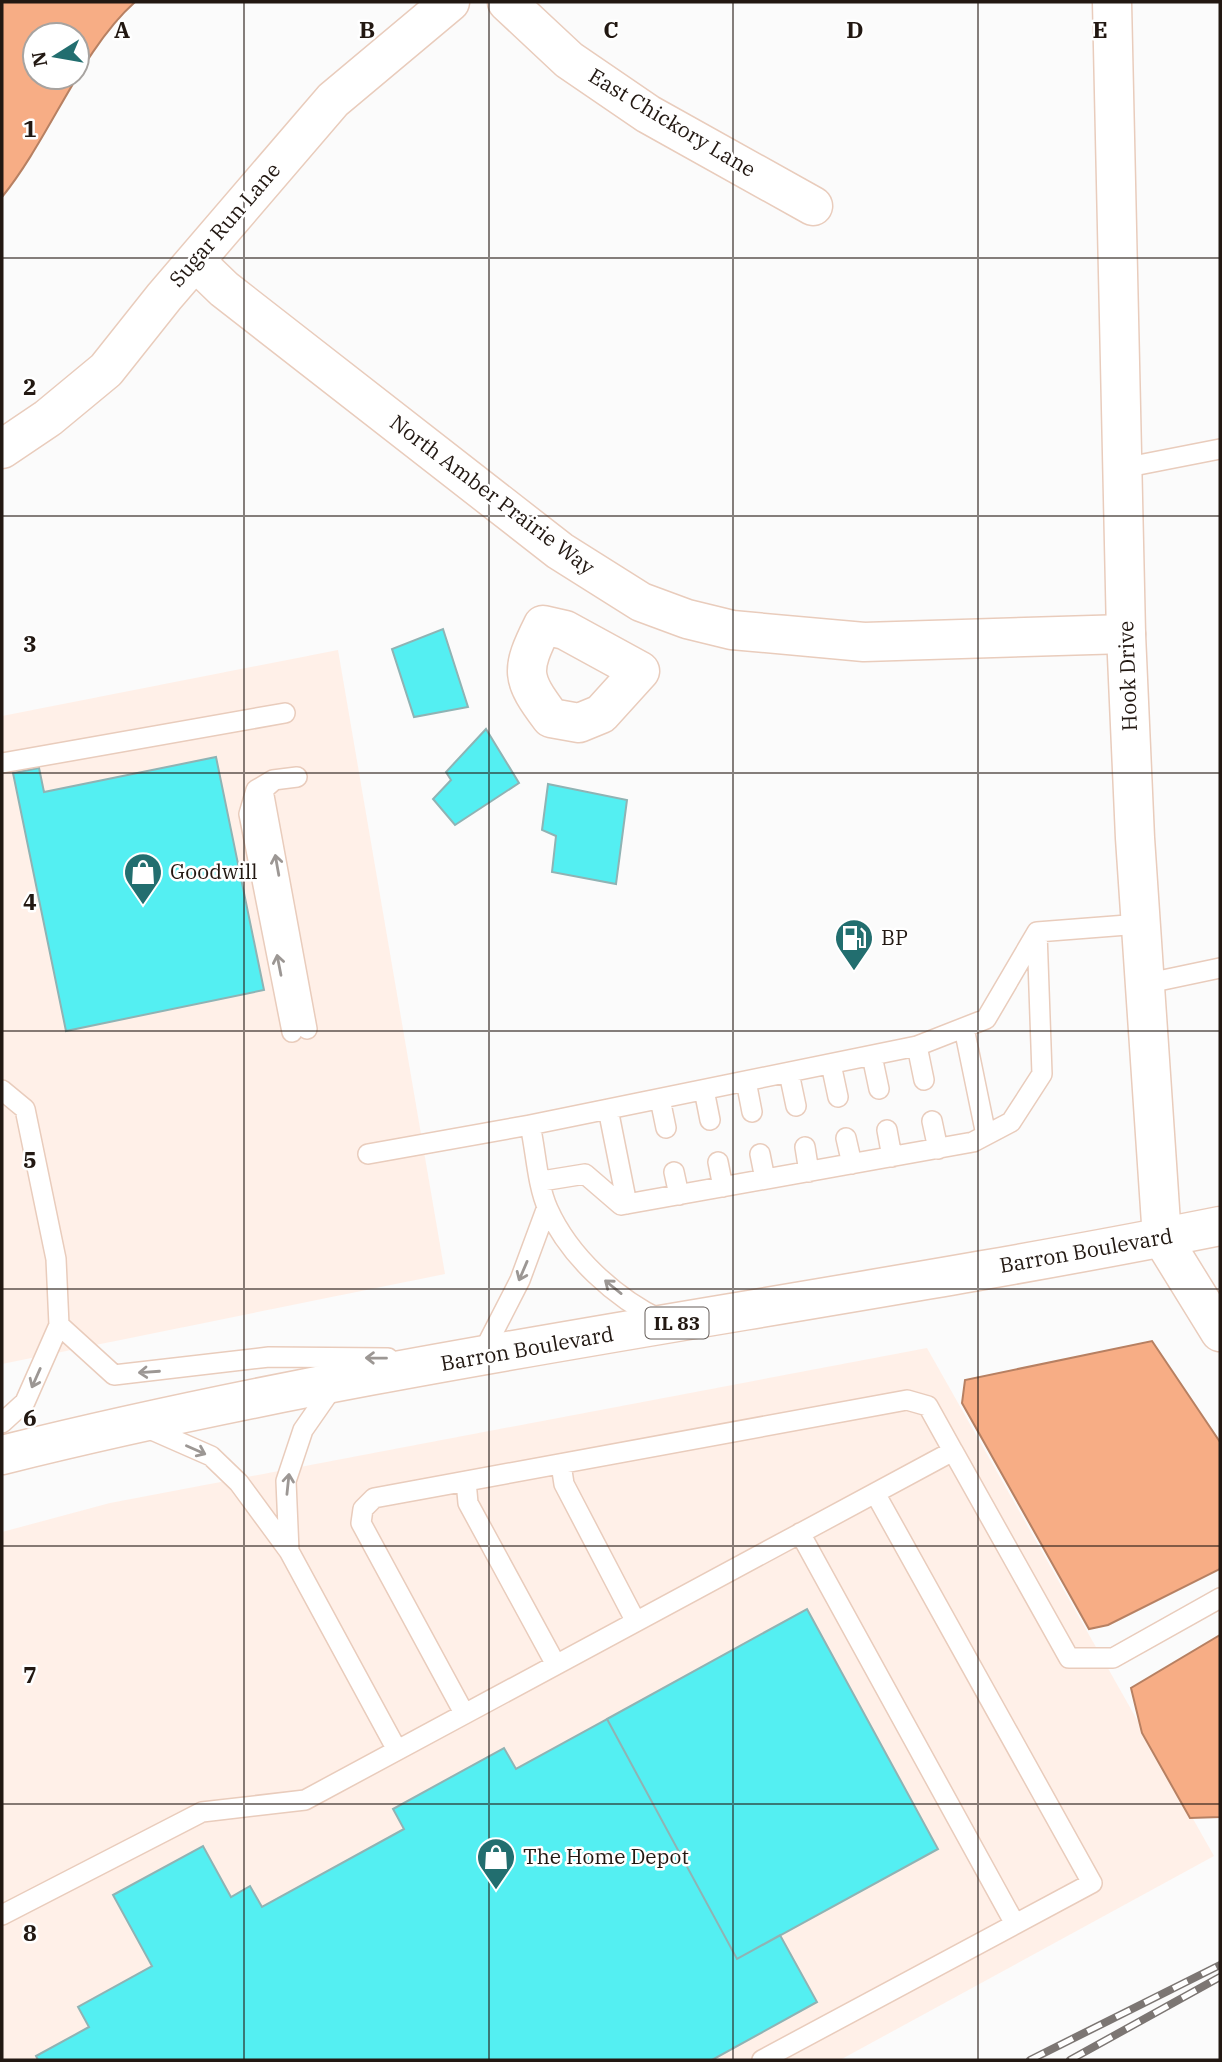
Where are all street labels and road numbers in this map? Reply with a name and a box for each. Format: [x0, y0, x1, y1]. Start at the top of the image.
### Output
street label: East Chickory Lane [584, 61, 761, 183]
street label: Sugar Run Lane [162, 156, 286, 292]
street label: North Amber Prairie Way [385, 408, 601, 581]
street label: Hook Drive [1111, 620, 1143, 732]
street label: Barron Boulevard [997, 1221, 1175, 1279]
road number: IL 83 [646, 1308, 708, 1338]
street label: Barron Boulevard [438, 1319, 616, 1377]

